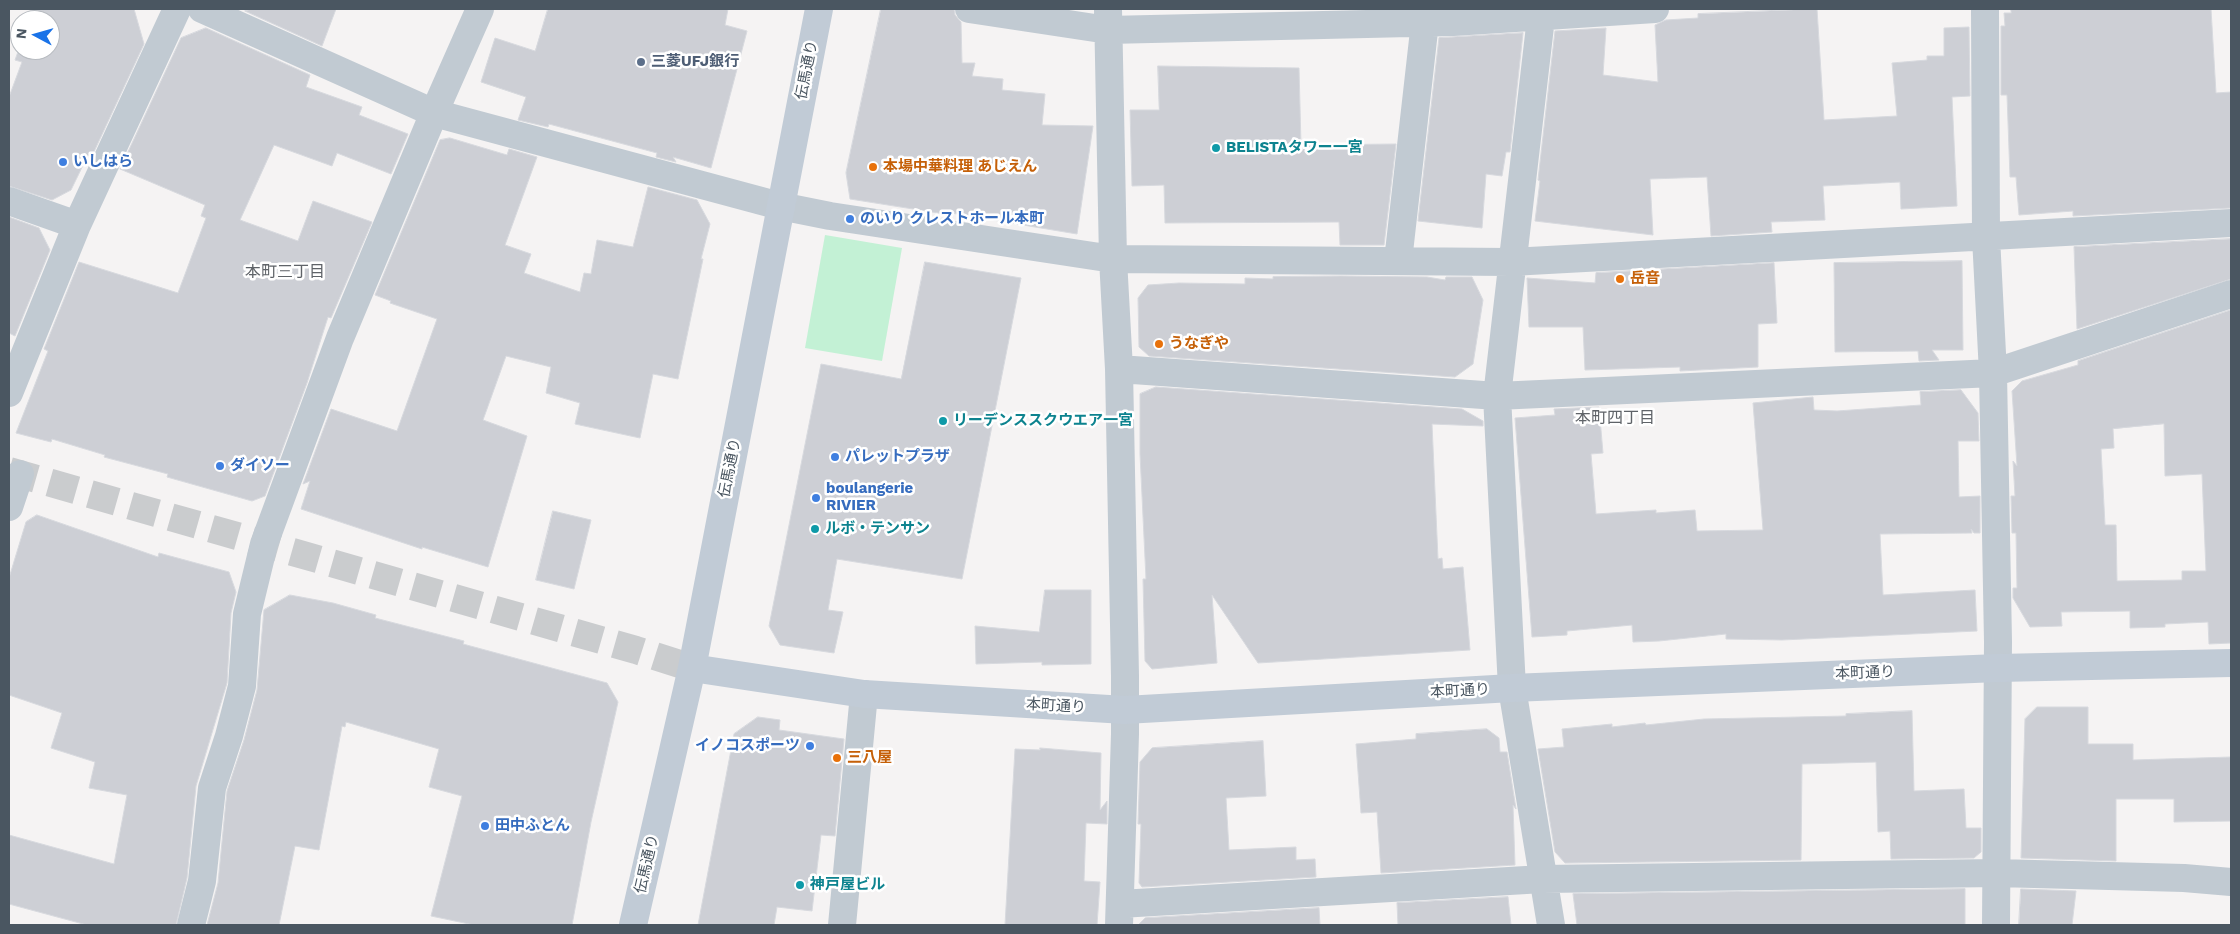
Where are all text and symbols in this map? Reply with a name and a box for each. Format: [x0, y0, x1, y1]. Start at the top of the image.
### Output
north arrow [10, 10, 60, 60]
text: N [13, 28, 30, 40]
street label: 伝馬通り [792, 39, 822, 101]
place label: 三菱UFJ銀行 [651, 53, 739, 71]
marker: 三菱UFJ銀行 [635, 56, 647, 68]
place label: BELISTAタワー一宮 [1226, 139, 1363, 157]
marker: BELISTAタワー一宮 [1210, 142, 1222, 154]
place label: いしはら [73, 153, 133, 171]
marker: いしはら [57, 156, 69, 168]
place label: 本場中華料理 あじえん [883, 158, 1037, 176]
marker: 本場中華料理 あじえん [867, 161, 879, 173]
place label: のいり クレストホール本町 [860, 210, 1044, 228]
marker: のいり クレストホール本町 [844, 213, 856, 225]
district label: 本町三丁目 [245, 262, 325, 282]
place label: 岳音 [1630, 270, 1660, 288]
marker: 岳音 [1614, 273, 1626, 285]
place label: うなぎや [1169, 335, 1229, 353]
marker: うなぎや [1153, 338, 1165, 350]
district label: 本町四丁目 [1575, 408, 1655, 428]
place label: リーデンススクウエア一宮 [953, 412, 1133, 430]
marker: リーデンススクウエア一宮 [937, 415, 949, 427]
street label: 伝馬通り [715, 437, 745, 499]
place label: パレットプラザ [845, 448, 950, 466]
marker: パレットプラザ [829, 451, 841, 463]
place label: ダイソー [230, 457, 290, 475]
marker: ダイソー [214, 460, 226, 472]
place label: boulangerie RIVIER [826, 480, 913, 515]
marker: boulangerie RIVIER [810, 492, 822, 504]
place label: ルボ・テンサン [825, 520, 930, 538]
marker: ルボ・テンサン [809, 523, 821, 535]
street label: 本町通り [1835, 663, 1895, 683]
street label: 本町通り [1430, 680, 1490, 702]
street label: 本町通り [1026, 695, 1086, 717]
place label: イノコスポーツ [695, 737, 800, 755]
marker: イノコスポーツ [804, 740, 816, 752]
place label: 三八屋 [847, 749, 892, 767]
marker: 三八屋 [831, 752, 843, 764]
place label: 田中ふとん [495, 817, 570, 835]
marker: 田中ふとん [479, 820, 491, 832]
street label: 伝馬通り [631, 833, 663, 895]
place label: 神戸屋ビル [810, 876, 885, 894]
marker: 神戸屋ビル [794, 879, 806, 891]

